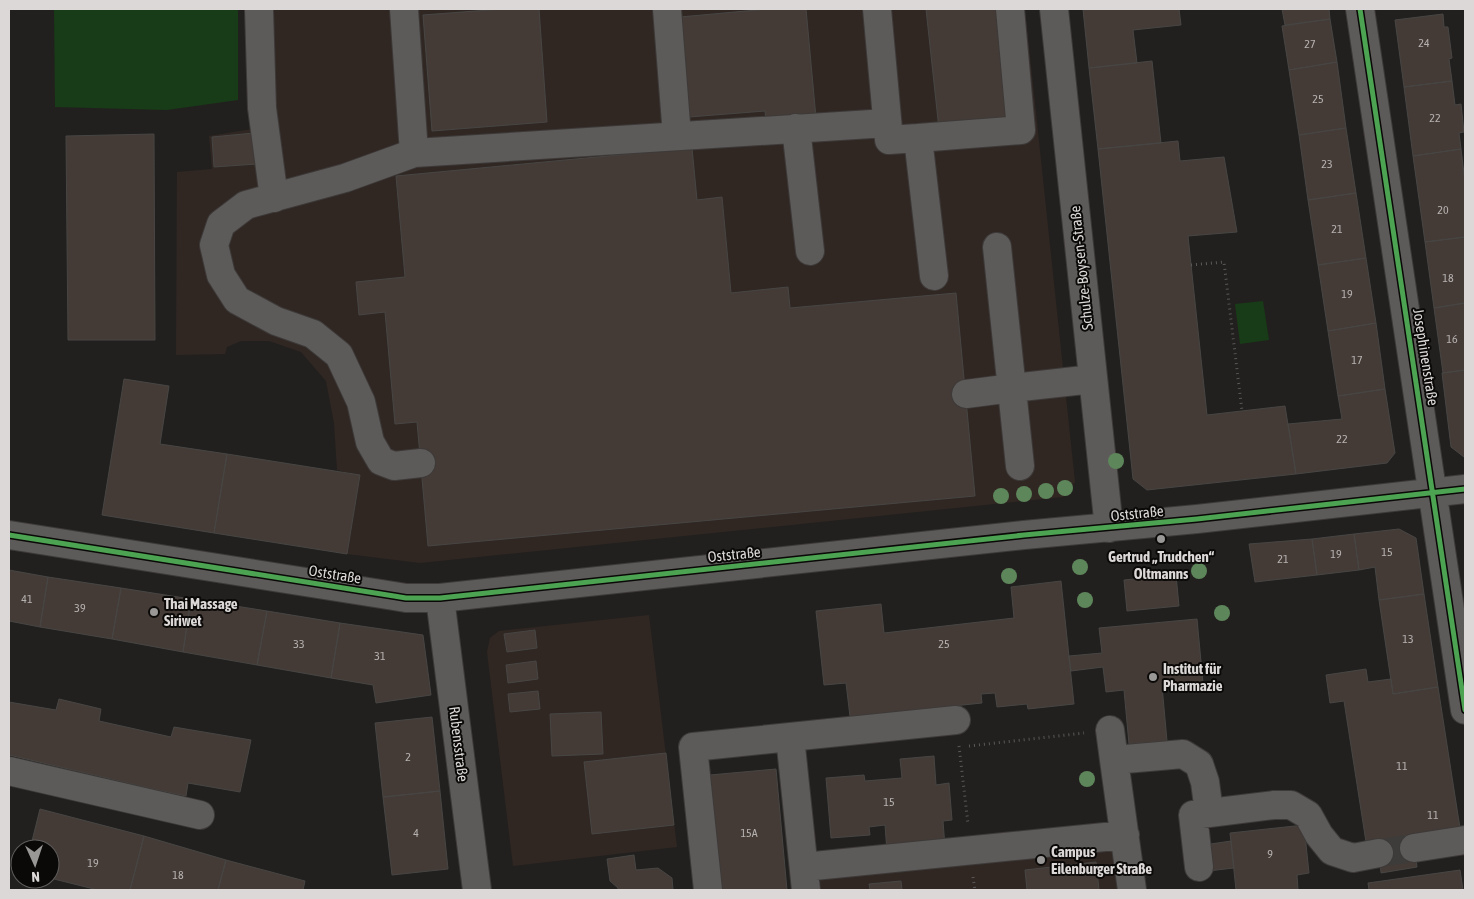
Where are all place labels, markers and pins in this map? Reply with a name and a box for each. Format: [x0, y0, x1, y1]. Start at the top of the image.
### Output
marker: Gertrud „Trudchen“ Oltmanns [1155, 533, 1167, 545]
place label: Gertrud „Trudchen“ Oltmanns [1108, 548, 1215, 582]
place label: Thai Massage Siriwet [164, 595, 238, 629]
marker: Thai Massage Siriwet [148, 606, 160, 618]
place label: Institut für Pharmazie [1163, 660, 1223, 694]
marker: Institut für Pharmazie [1147, 671, 1159, 683]
place label: Campus Eilenburger Straße [1051, 843, 1152, 877]
marker: Campus Eilenburger Straße [1035, 854, 1047, 866]

